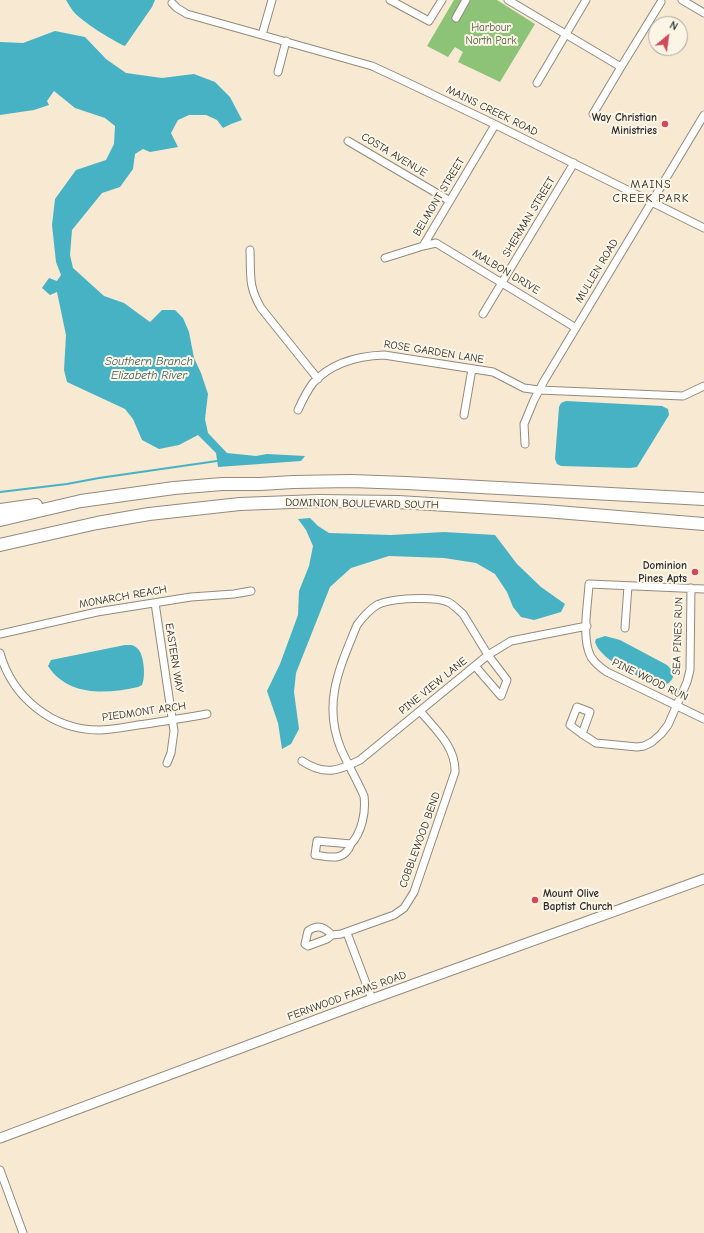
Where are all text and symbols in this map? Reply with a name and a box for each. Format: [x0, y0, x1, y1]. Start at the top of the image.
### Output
north arrow [648, 16, 688, 56]
text: N [667, 19, 680, 33]
park label: Harbour North Park [465, 21, 517, 47]
street label: MAINS CREEK ROAD [444, 83, 540, 139]
place label: Way Christian Ministries [592, 111, 657, 137]
marker: Way Christian Ministries [660, 119, 670, 129]
street label: COSTA AVENUE [359, 130, 429, 180]
street label: BELMONT STREET [410, 155, 468, 239]
street label: SHERMAN STREET [500, 175, 558, 259]
district label: MAINS CREEK PARK [613, 178, 689, 206]
street label: MULLEN ROAD [573, 237, 621, 305]
street label: MALBON DRIVE [470, 247, 542, 297]
street label: ROSE GARDEN LANE [383, 338, 485, 366]
water label: Southern Branch Elizabeth River [105, 355, 193, 383]
street label: DOMINION BOULEVARD SOUTH [285, 496, 439, 512]
place label: Dominion Pines Apts [638, 559, 687, 585]
marker: Dominion Pines Apts [690, 567, 700, 577]
street label: MONARCH REACH [78, 583, 168, 611]
street label: SEA PINES RUN [670, 597, 686, 675]
street label: EASTERN WAY [162, 622, 186, 694]
street label: PINE VIEW LANE [396, 654, 470, 718]
street label: PINE WOOD RUN [610, 656, 690, 704]
street label: PIEDMONT ARCH [101, 700, 187, 724]
street label: COBBLEWOOD BEND [397, 790, 443, 890]
place label: Mount Olive Baptist Church [543, 887, 613, 913]
marker: Mount Olive Baptist Church [530, 895, 540, 905]
street label: FERNWOOD FARMS ROAD [286, 968, 408, 1024]

